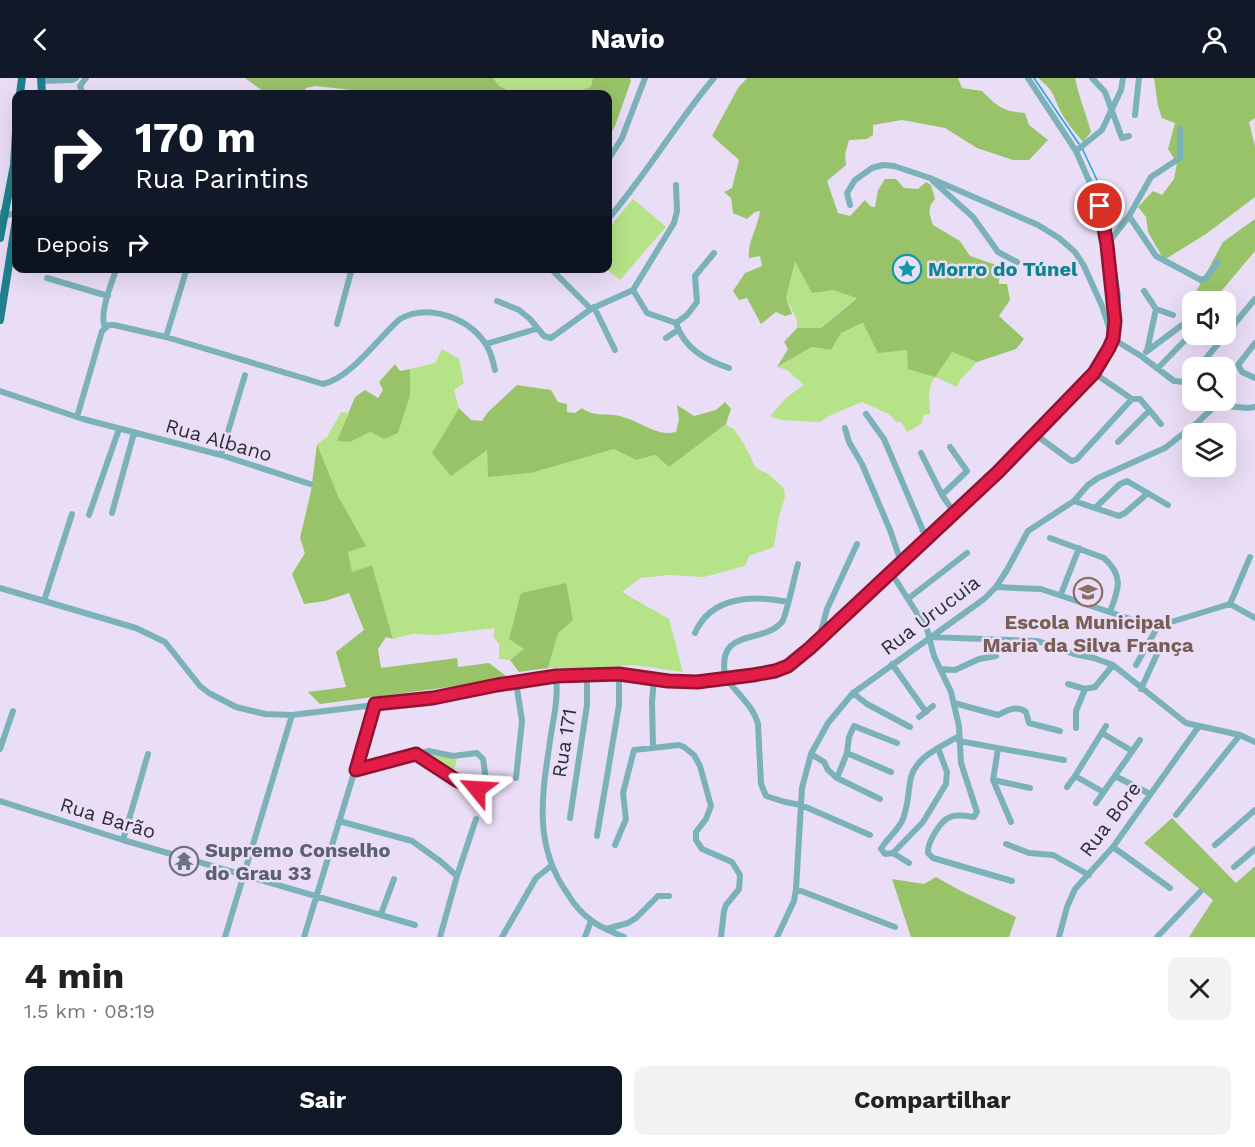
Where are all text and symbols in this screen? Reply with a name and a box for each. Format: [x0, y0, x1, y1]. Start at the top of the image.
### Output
icon: back [24, 23, 57, 56]
text: Navio [590, 23, 665, 55]
icon: person [1198, 23, 1231, 56]
text: 170 m [135, 113, 256, 162]
icon: right [36, 114, 114, 192]
text: Rua Parintins [135, 163, 309, 195]
pin [1074, 180, 1125, 231]
icon: arrive [1083, 189, 1116, 222]
icon: right [121, 228, 154, 261]
text: Depois [36, 232, 109, 257]
place icon: Morro do Túnel [891, 253, 923, 285]
place label: Morro do Túnel [928, 257, 1078, 281]
map controls [1182, 291, 1236, 477]
button: sound [1182, 291, 1236, 345]
button: search [1182, 357, 1236, 411]
street label: Rua Albano [163, 413, 275, 467]
button: layers [1182, 423, 1236, 477]
street label: Rua Urucuia [876, 570, 984, 660]
school or university icon: Escola Municipal Maria da Silva França [1072, 576, 1104, 608]
place label: Escola Municipal Maria da Silva França [982, 610, 1194, 657]
street label: Rua 171 [547, 707, 581, 779]
position arrow [445, 757, 509, 821]
street label: Rua Bore [1074, 777, 1146, 861]
street label: Rua Barão [57, 792, 159, 844]
place label: Supremo Conselho do Grau 33 [205, 838, 390, 885]
temple icon: Supremo Conselho do Grau 33 [168, 845, 200, 877]
text: 4 min [24, 955, 124, 997]
button: close [1168, 957, 1231, 1020]
text: 1.5 km · 08:19 [24, 999, 155, 1023]
button: Sair [24, 1066, 622, 1135]
button: Compartilhar [634, 1066, 1231, 1135]

